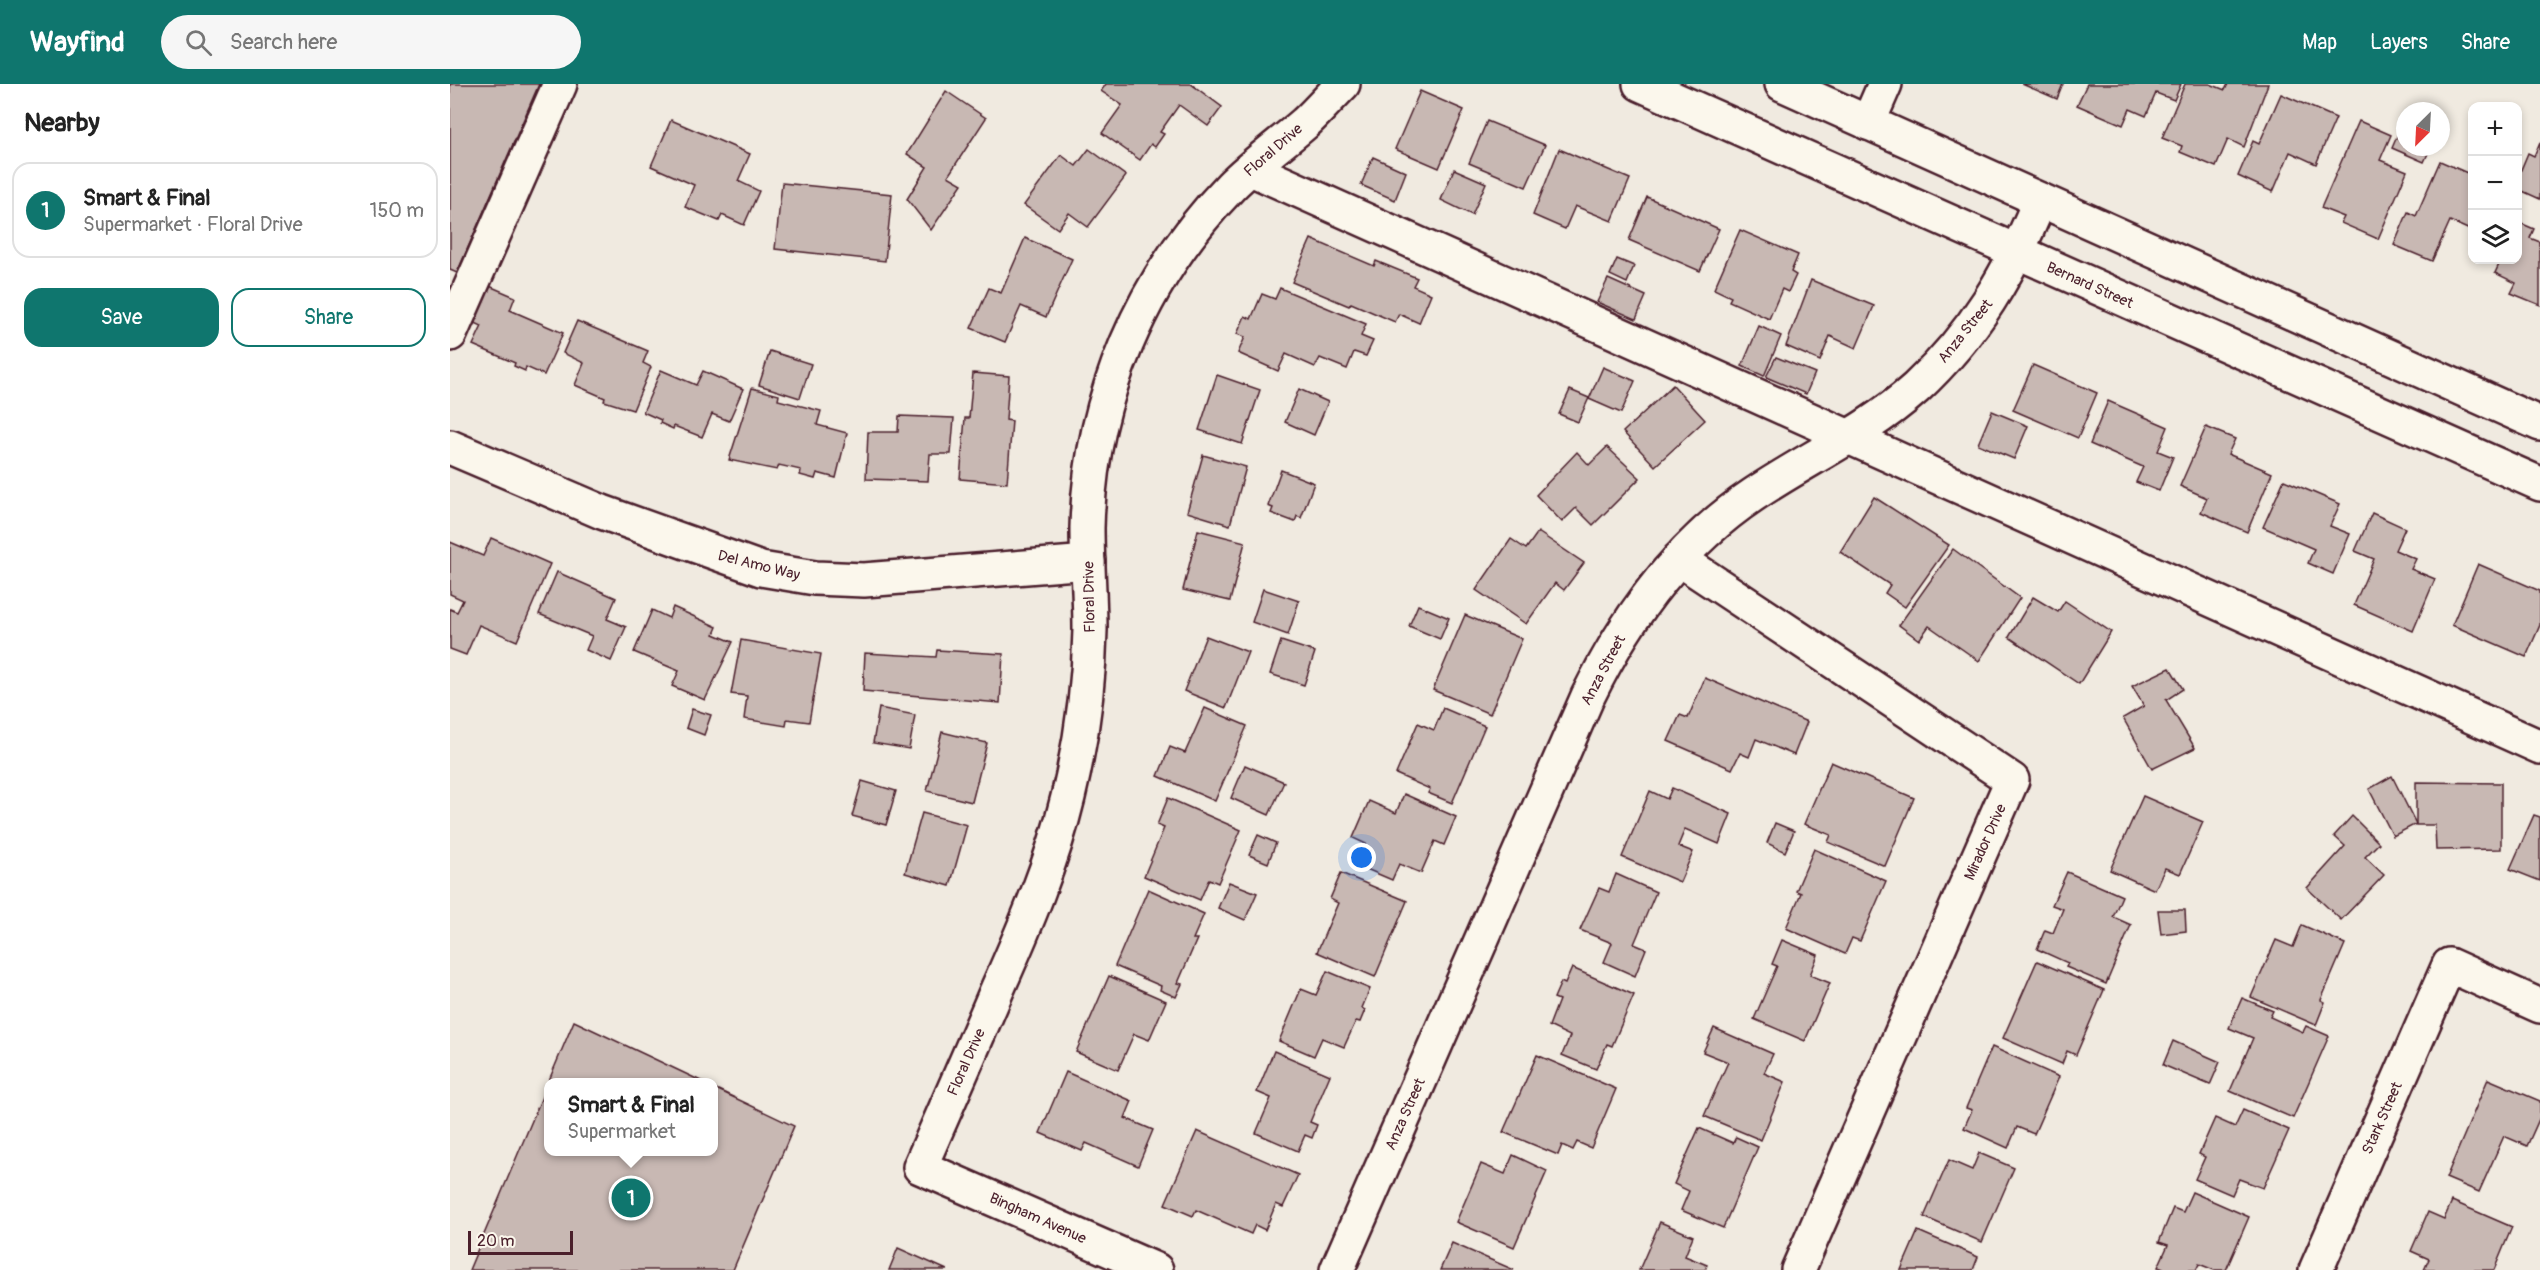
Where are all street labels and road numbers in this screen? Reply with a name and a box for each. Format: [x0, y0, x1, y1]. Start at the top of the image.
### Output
street label: Floral Drive [1240, 119, 1307, 181]
street label: Bernard Street [2043, 258, 2137, 313]
street label: Anza Street [1934, 295, 1998, 367]
street label: Del Amo Way [716, 546, 802, 585]
street label: Floral Drive [1079, 560, 1100, 633]
street label: Anza Street [1577, 631, 1630, 709]
street label: Mirador Drive [1960, 801, 2011, 883]
street label: Floral Drive [943, 1025, 990, 1099]
street label: Anza Street [1381, 1074, 1430, 1153]
street label: Stark Street [2358, 1078, 2407, 1157]
street label: Bingham Avenue [986, 1189, 1090, 1249]

